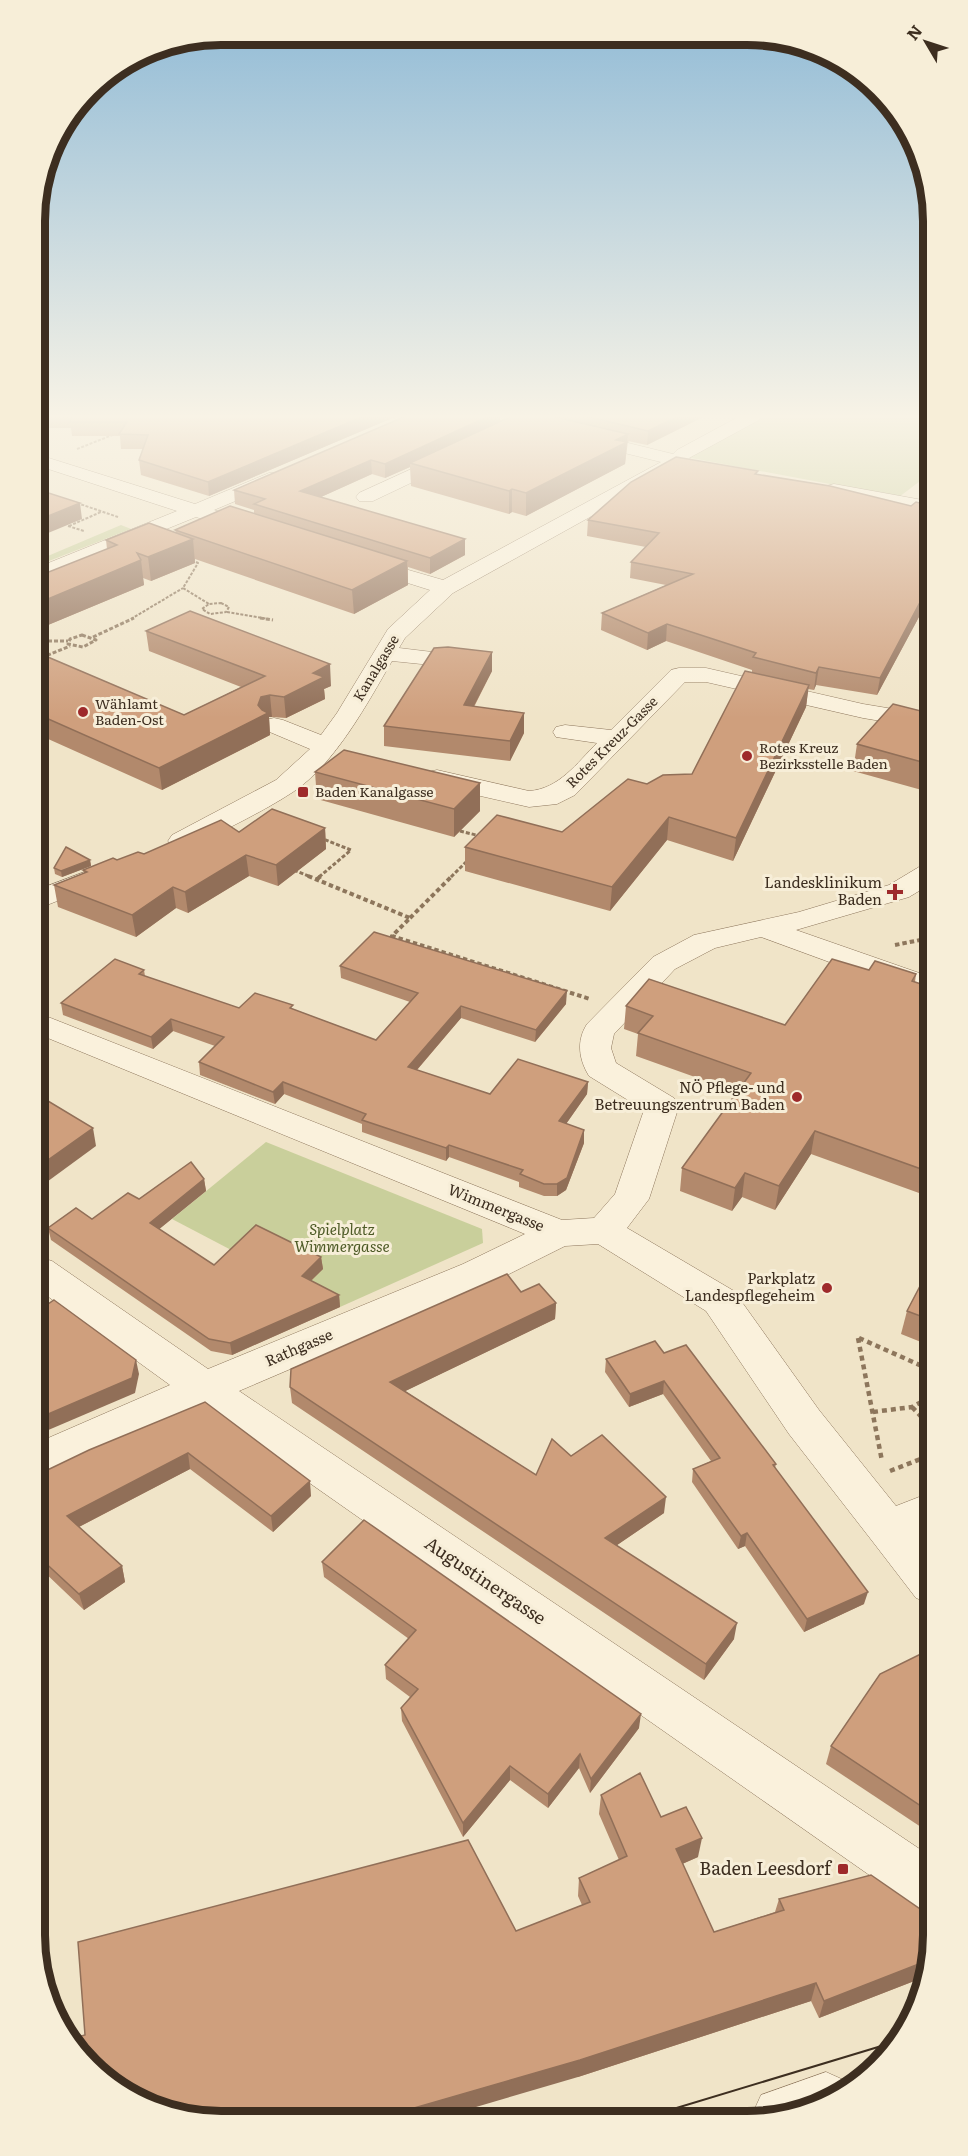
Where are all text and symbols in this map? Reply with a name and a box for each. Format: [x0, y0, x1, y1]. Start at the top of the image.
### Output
north arrow [896, 12, 956, 72]
text: N [900, 19, 927, 45]
street label: Kanalgasse [347, 631, 403, 704]
street label: Rotes Kreuz-Gasse [561, 691, 662, 792]
place label: Wählamt Baden-Ost [95, 693, 164, 729]
marker: Wählamt Baden-Ost [76, 705, 90, 719]
place label: Rotes Kreuz Bezirksstelle Baden [759, 737, 888, 773]
marker: Rotes Kreuz Bezirksstelle Baden [740, 749, 754, 763]
place label: Baden Kanalgasse [315, 781, 434, 801]
marker: Baden Kanalgasse [296, 785, 310, 799]
place label: Landesklinikum Baden [764, 870, 882, 910]
marker: Landesklinikum Baden [886, 883, 904, 901]
place label: NÖ Pflege- und Betreuungszentrum Baden [595, 1075, 785, 1115]
marker: NÖ Pflege- und Betreuungszentrum Baden [790, 1090, 804, 1104]
street label: Wimmergasse [445, 1177, 548, 1236]
park label: Spielplatz Wimmergasse [294, 1217, 390, 1257]
place label: Parkplatz Landespflegeheim [685, 1266, 815, 1306]
marker: Parkplatz Landespflegeheim [820, 1281, 834, 1295]
street label: Rathgasse [261, 1322, 336, 1371]
street label: Augustinergasse [420, 1529, 552, 1630]
place label: Baden Leesdorf [699, 1854, 833, 1881]
marker: Baden Leesdorf [836, 1862, 850, 1876]

